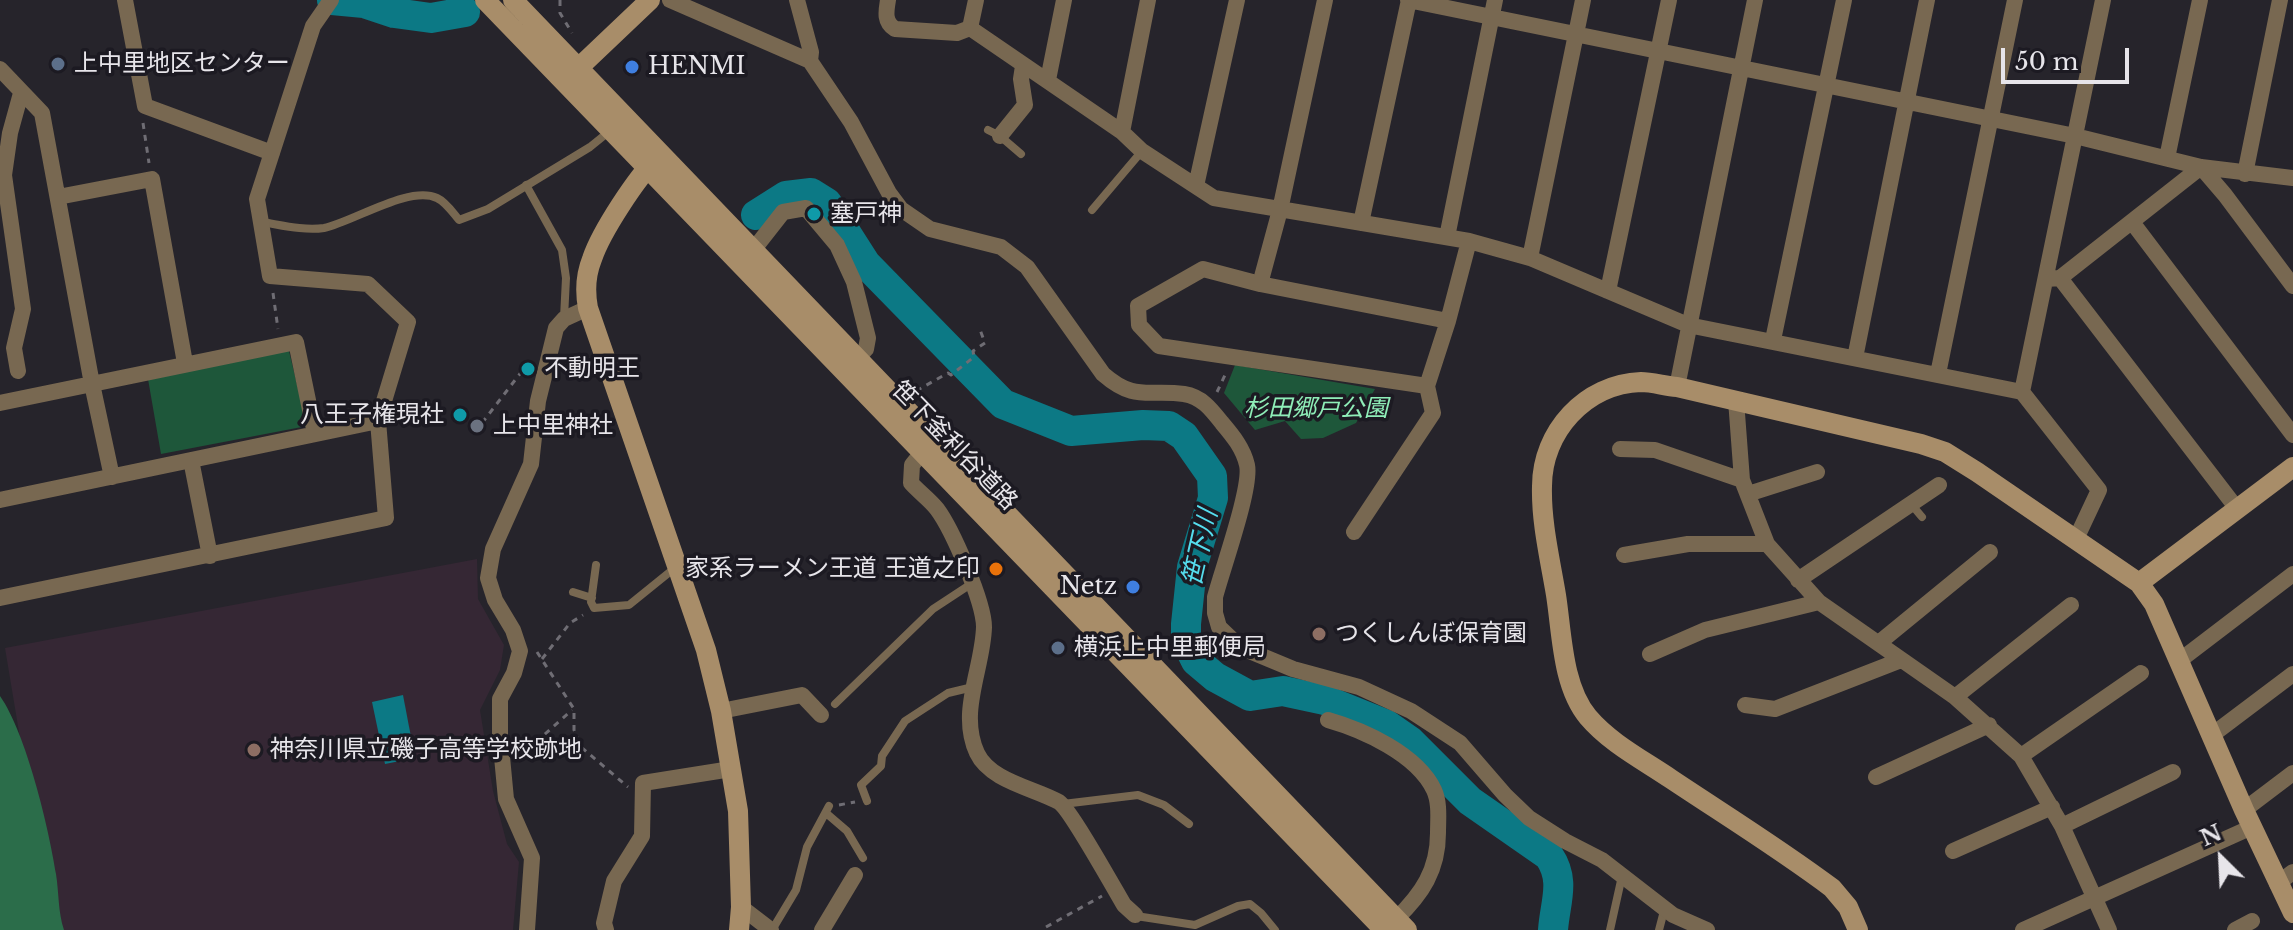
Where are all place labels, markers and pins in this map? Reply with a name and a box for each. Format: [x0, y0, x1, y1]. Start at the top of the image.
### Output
place label: 上中里地区センター [74, 50, 290, 78]
place label: HENMI [648, 53, 745, 81]
marker: 上中里地区センター [49, 55, 67, 73]
marker: HENMI [623, 58, 641, 76]
place label: 塞戸神 [830, 200, 902, 228]
marker: 塞戸神 [805, 205, 823, 223]
place label: 不動明王 [544, 355, 640, 383]
marker: 不動明王 [519, 360, 537, 378]
place label: 八王子権現社 [300, 401, 444, 429]
marker: 八王子権現社 [451, 406, 469, 424]
place label: 上中里神社 [493, 412, 613, 440]
marker: 上中里神社 [468, 417, 486, 435]
place label: 家系ラーメン王道 王道之印 [685, 555, 980, 583]
marker: 家系ラーメン王道 王道之印 [987, 560, 1005, 578]
place label: Netz [1060, 573, 1117, 601]
marker: Netz [1124, 578, 1142, 596]
place label: つくしんぼ保育園 [1335, 620, 1527, 648]
marker: つくしんぼ保育園 [1310, 625, 1328, 643]
place label: 横浜上中里郵便局 [1074, 634, 1266, 662]
marker: 横浜上中里郵便局 [1049, 639, 1067, 657]
place label: 神奈川県立磯子高等学校跡地 [270, 736, 582, 764]
marker: 神奈川県立磯子高等学校跡地 [245, 741, 263, 759]

